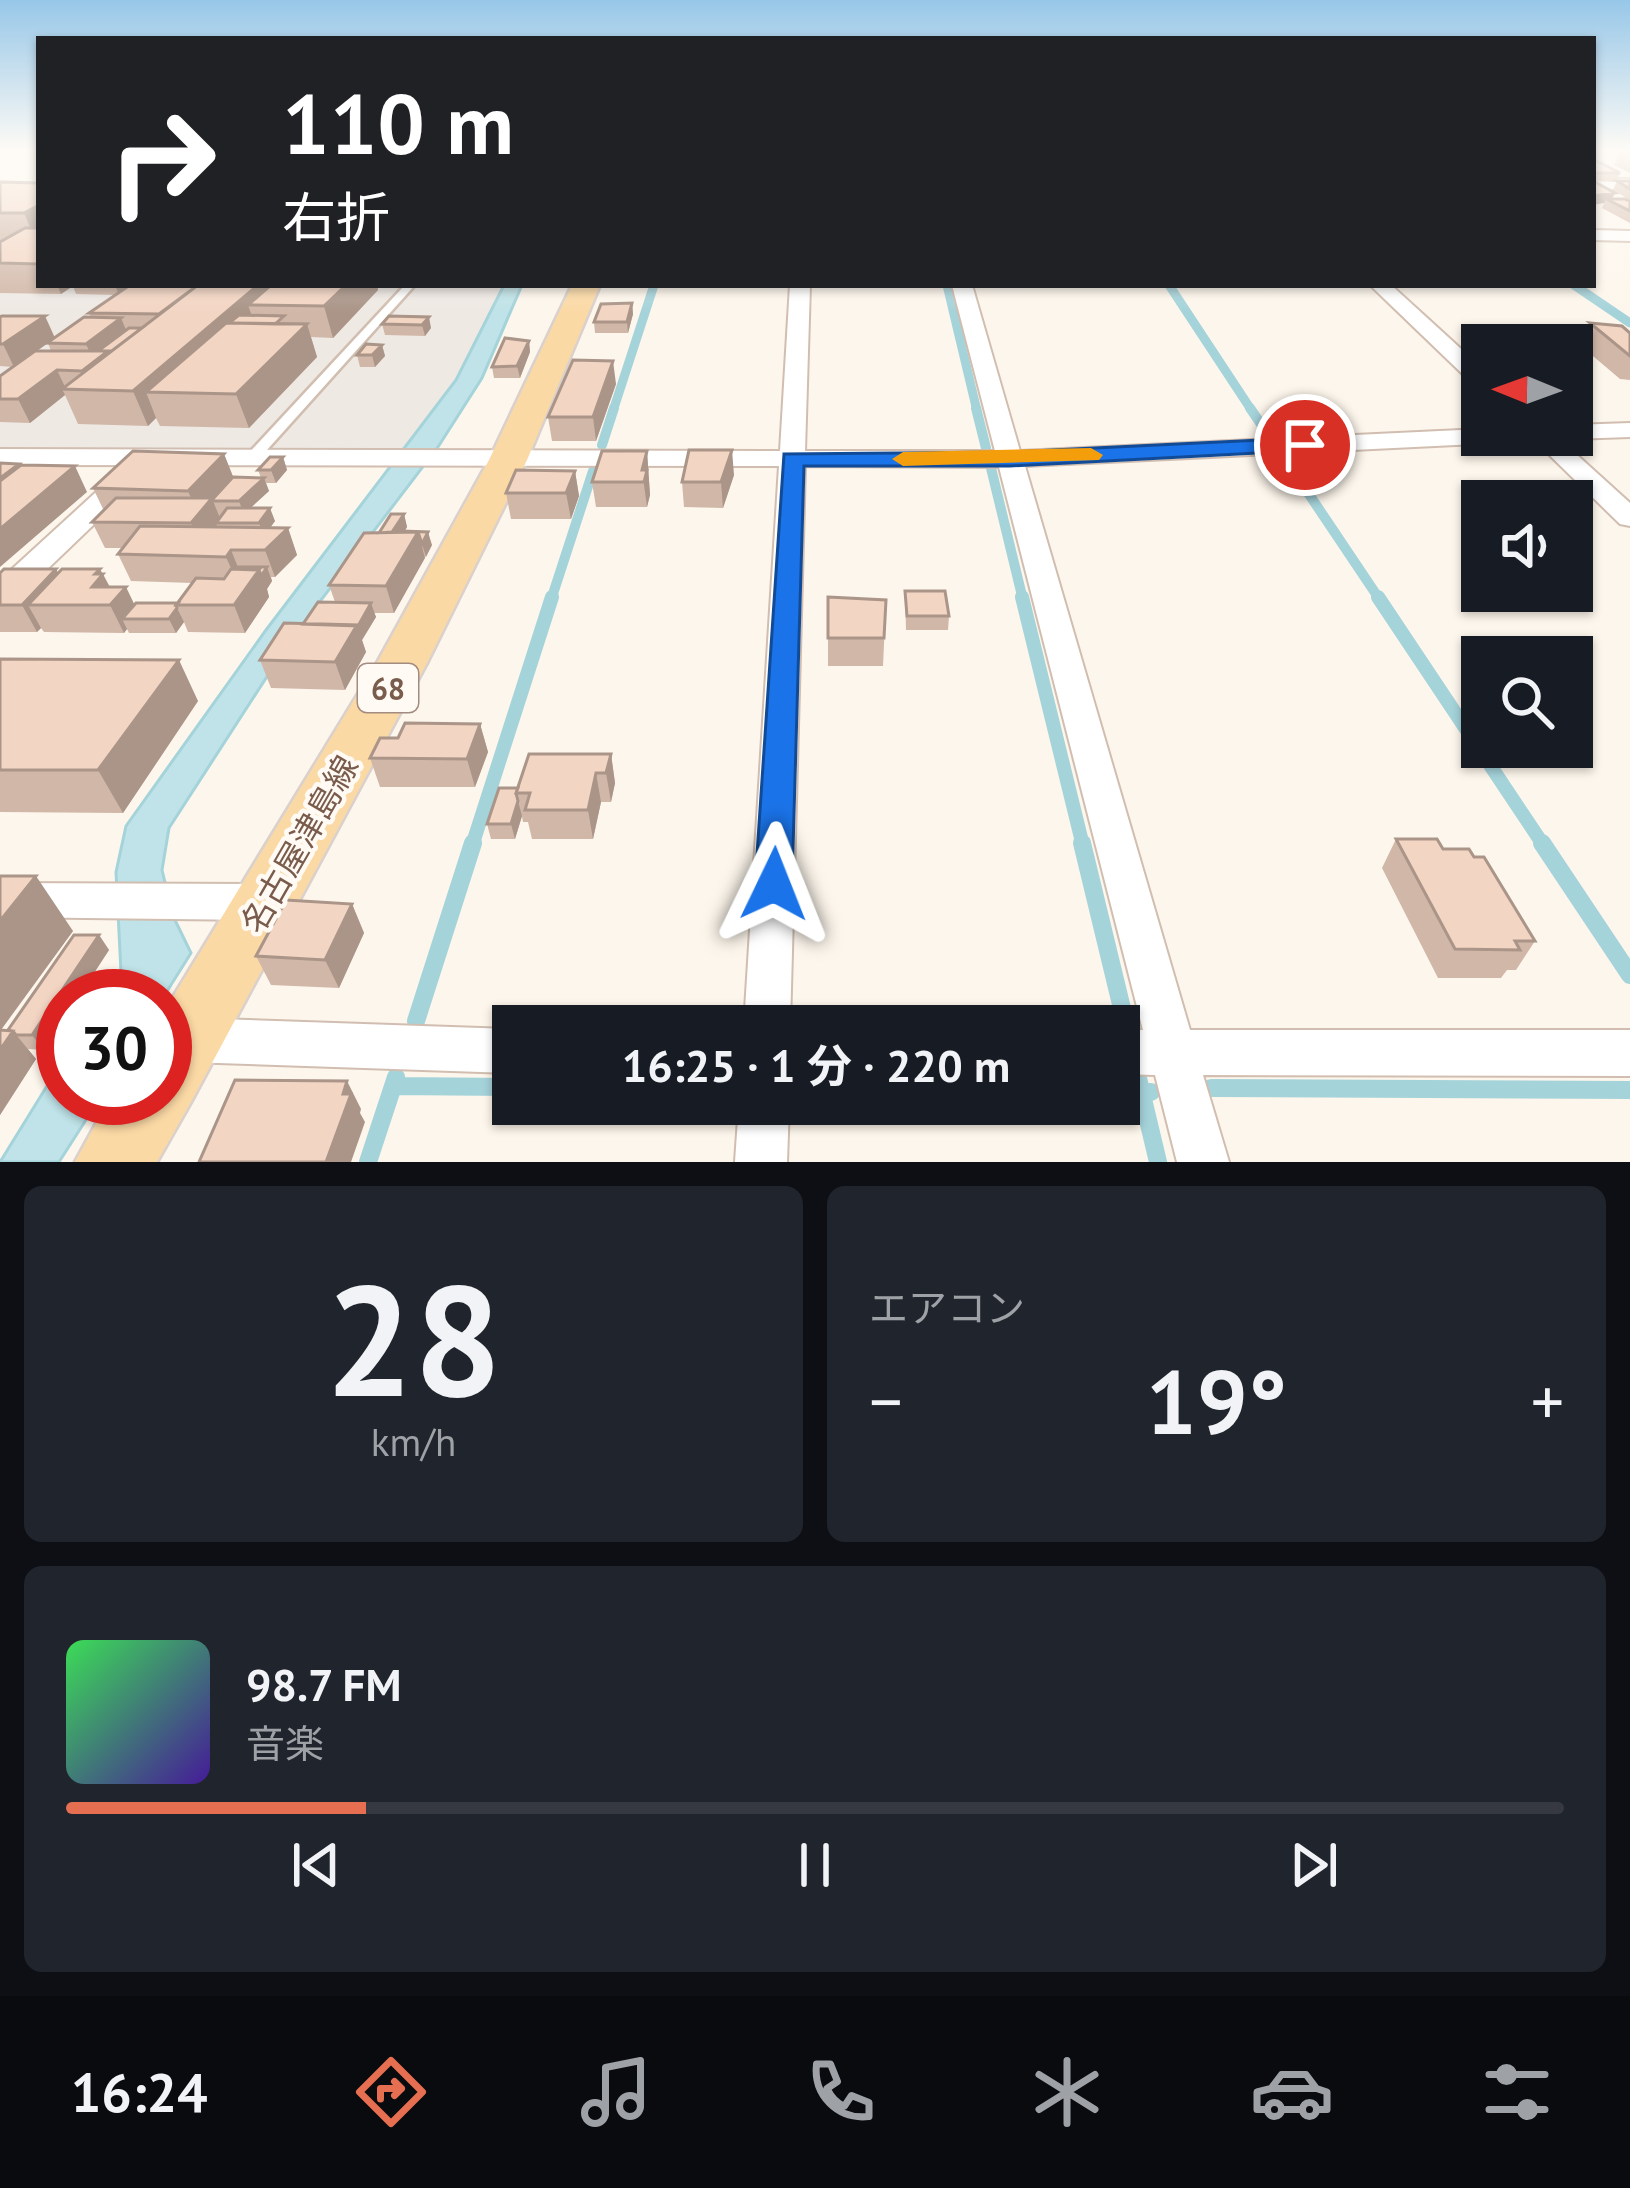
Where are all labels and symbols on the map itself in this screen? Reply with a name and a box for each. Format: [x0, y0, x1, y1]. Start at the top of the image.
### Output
north arrow [1461, 324, 1593, 456]
pin [1254, 394, 1356, 496]
road number: 68 [358, 664, 418, 712]
street label: 名古屋津島線 [231, 748, 367, 940]
position arrow [711, 821, 837, 947]
speed limit sign: 30 [36, 969, 192, 1125]

